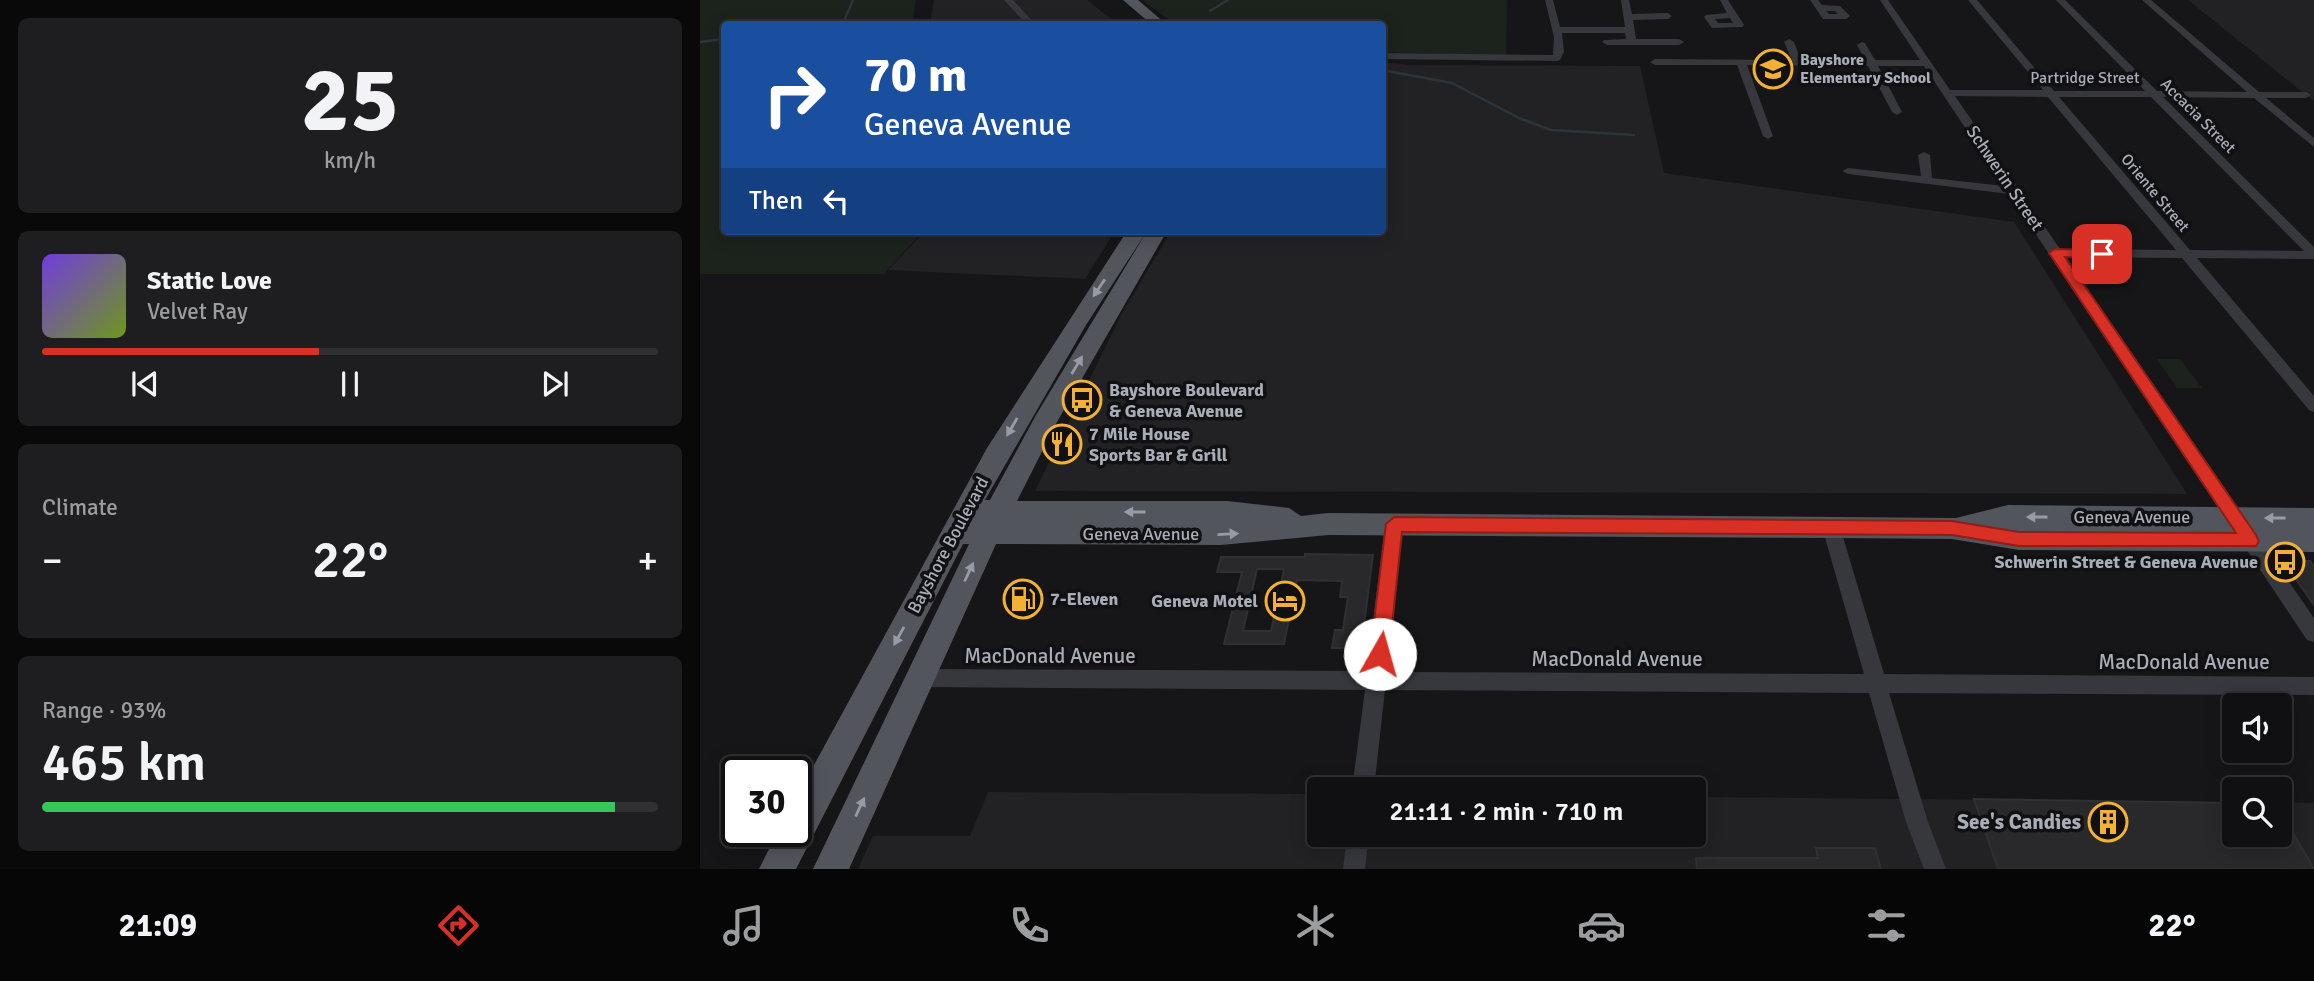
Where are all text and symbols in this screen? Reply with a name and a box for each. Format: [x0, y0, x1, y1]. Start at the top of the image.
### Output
text: 25 [301, 44, 399, 157]
text: 70 m [864, 45, 967, 105]
school or university icon: Bayshore Elementary School [1752, 48, 1794, 90]
icon: right [749, 49, 840, 140]
place label: Bayshore Elementary School [1800, 50, 1931, 88]
street label: Partridge Street [2030, 68, 2140, 88]
street label: Accacia Street [2156, 74, 2240, 158]
text: Geneva Avenue [864, 105, 1072, 144]
street label: Schwerin Street [1962, 121, 2048, 235]
text: km/h [324, 146, 376, 175]
street label: Oriente Street [2116, 150, 2194, 237]
icon: left [817, 182, 855, 220]
text: Then [749, 185, 803, 217]
pin [2072, 224, 2132, 284]
icon: arrive [2083, 235, 2121, 273]
text: Static Love [147, 265, 272, 297]
one-way arrow [1093, 278, 1106, 298]
text: Velvet Ray [147, 297, 248, 326]
one-way arrow [1071, 356, 1084, 375]
icon: previous [126, 365, 164, 403]
icon: pause [331, 365, 369, 403]
icon: next [536, 365, 574, 403]
bus stop icon: Bayshore Boulevard & Geneva Avenue [1061, 379, 1103, 421]
place label: Bayshore Boulevard & Geneva Avenue [1109, 379, 1264, 422]
one-way arrow [1006, 417, 1019, 436]
restaurant icon: 7 Mile House Sports Bar & Grill [1041, 423, 1083, 465]
place label: 7 Mile House Sports Bar & Grill [1089, 423, 1228, 466]
street label: Bayshore Boulevard [903, 473, 993, 617]
text: Climate [42, 493, 118, 522]
one-way arrow [1123, 506, 1145, 518]
street label: Geneva Avenue [2074, 506, 2190, 528]
one-way arrow [2025, 511, 2047, 523]
one-way arrow [2263, 512, 2285, 524]
street label: Geneva Avenue [1083, 523, 1199, 545]
text: 22° [312, 528, 388, 592]
one-way arrow [1217, 528, 1239, 539]
text: − [42, 537, 63, 584]
text: + [637, 537, 658, 584]
bus stop icon: Schwerin Street & Geneva Avenue [2264, 541, 2306, 583]
place label: Schwerin Street & Geneva Avenue [1994, 551, 2258, 573]
one-way arrow [964, 561, 975, 582]
fuel station icon: 7-Eleven [1002, 578, 1044, 620]
hotel icon: Geneva Motel [1264, 580, 1306, 622]
place label: 7-Eleven [1050, 588, 1118, 610]
place label: Geneva Motel [1151, 590, 1258, 612]
position arrow [1343, 617, 1417, 691]
one-way arrow [893, 627, 905, 646]
street label: MacDonald Avenue [964, 643, 1136, 669]
street label: MacDonald Avenue [1531, 646, 1703, 672]
street label: MacDonald Avenue [2098, 649, 2270, 675]
map controls [2222, 693, 2292, 847]
button: sound [2222, 693, 2292, 763]
text: Range · 93% [42, 696, 166, 725]
text: 465 km [42, 731, 206, 795]
speed limit sign: 30 [721, 756, 812, 847]
button: search [2222, 777, 2292, 847]
text: 21:11 · 2 min · 710 m [1390, 796, 1623, 828]
one-way arrow [854, 797, 866, 817]
building icon: See's Candies [2087, 801, 2129, 843]
place label: See's Candies [1957, 809, 2081, 835]
icon: directions [434, 901, 483, 950]
icon: music [719, 901, 768, 950]
icon: phone [1005, 901, 1054, 950]
icon: climate [1291, 901, 1340, 950]
icon: car [1577, 901, 1626, 950]
icon: filters [1862, 901, 1911, 950]
text: 21:09 [118, 906, 197, 945]
text: 22° [2148, 906, 2196, 945]

